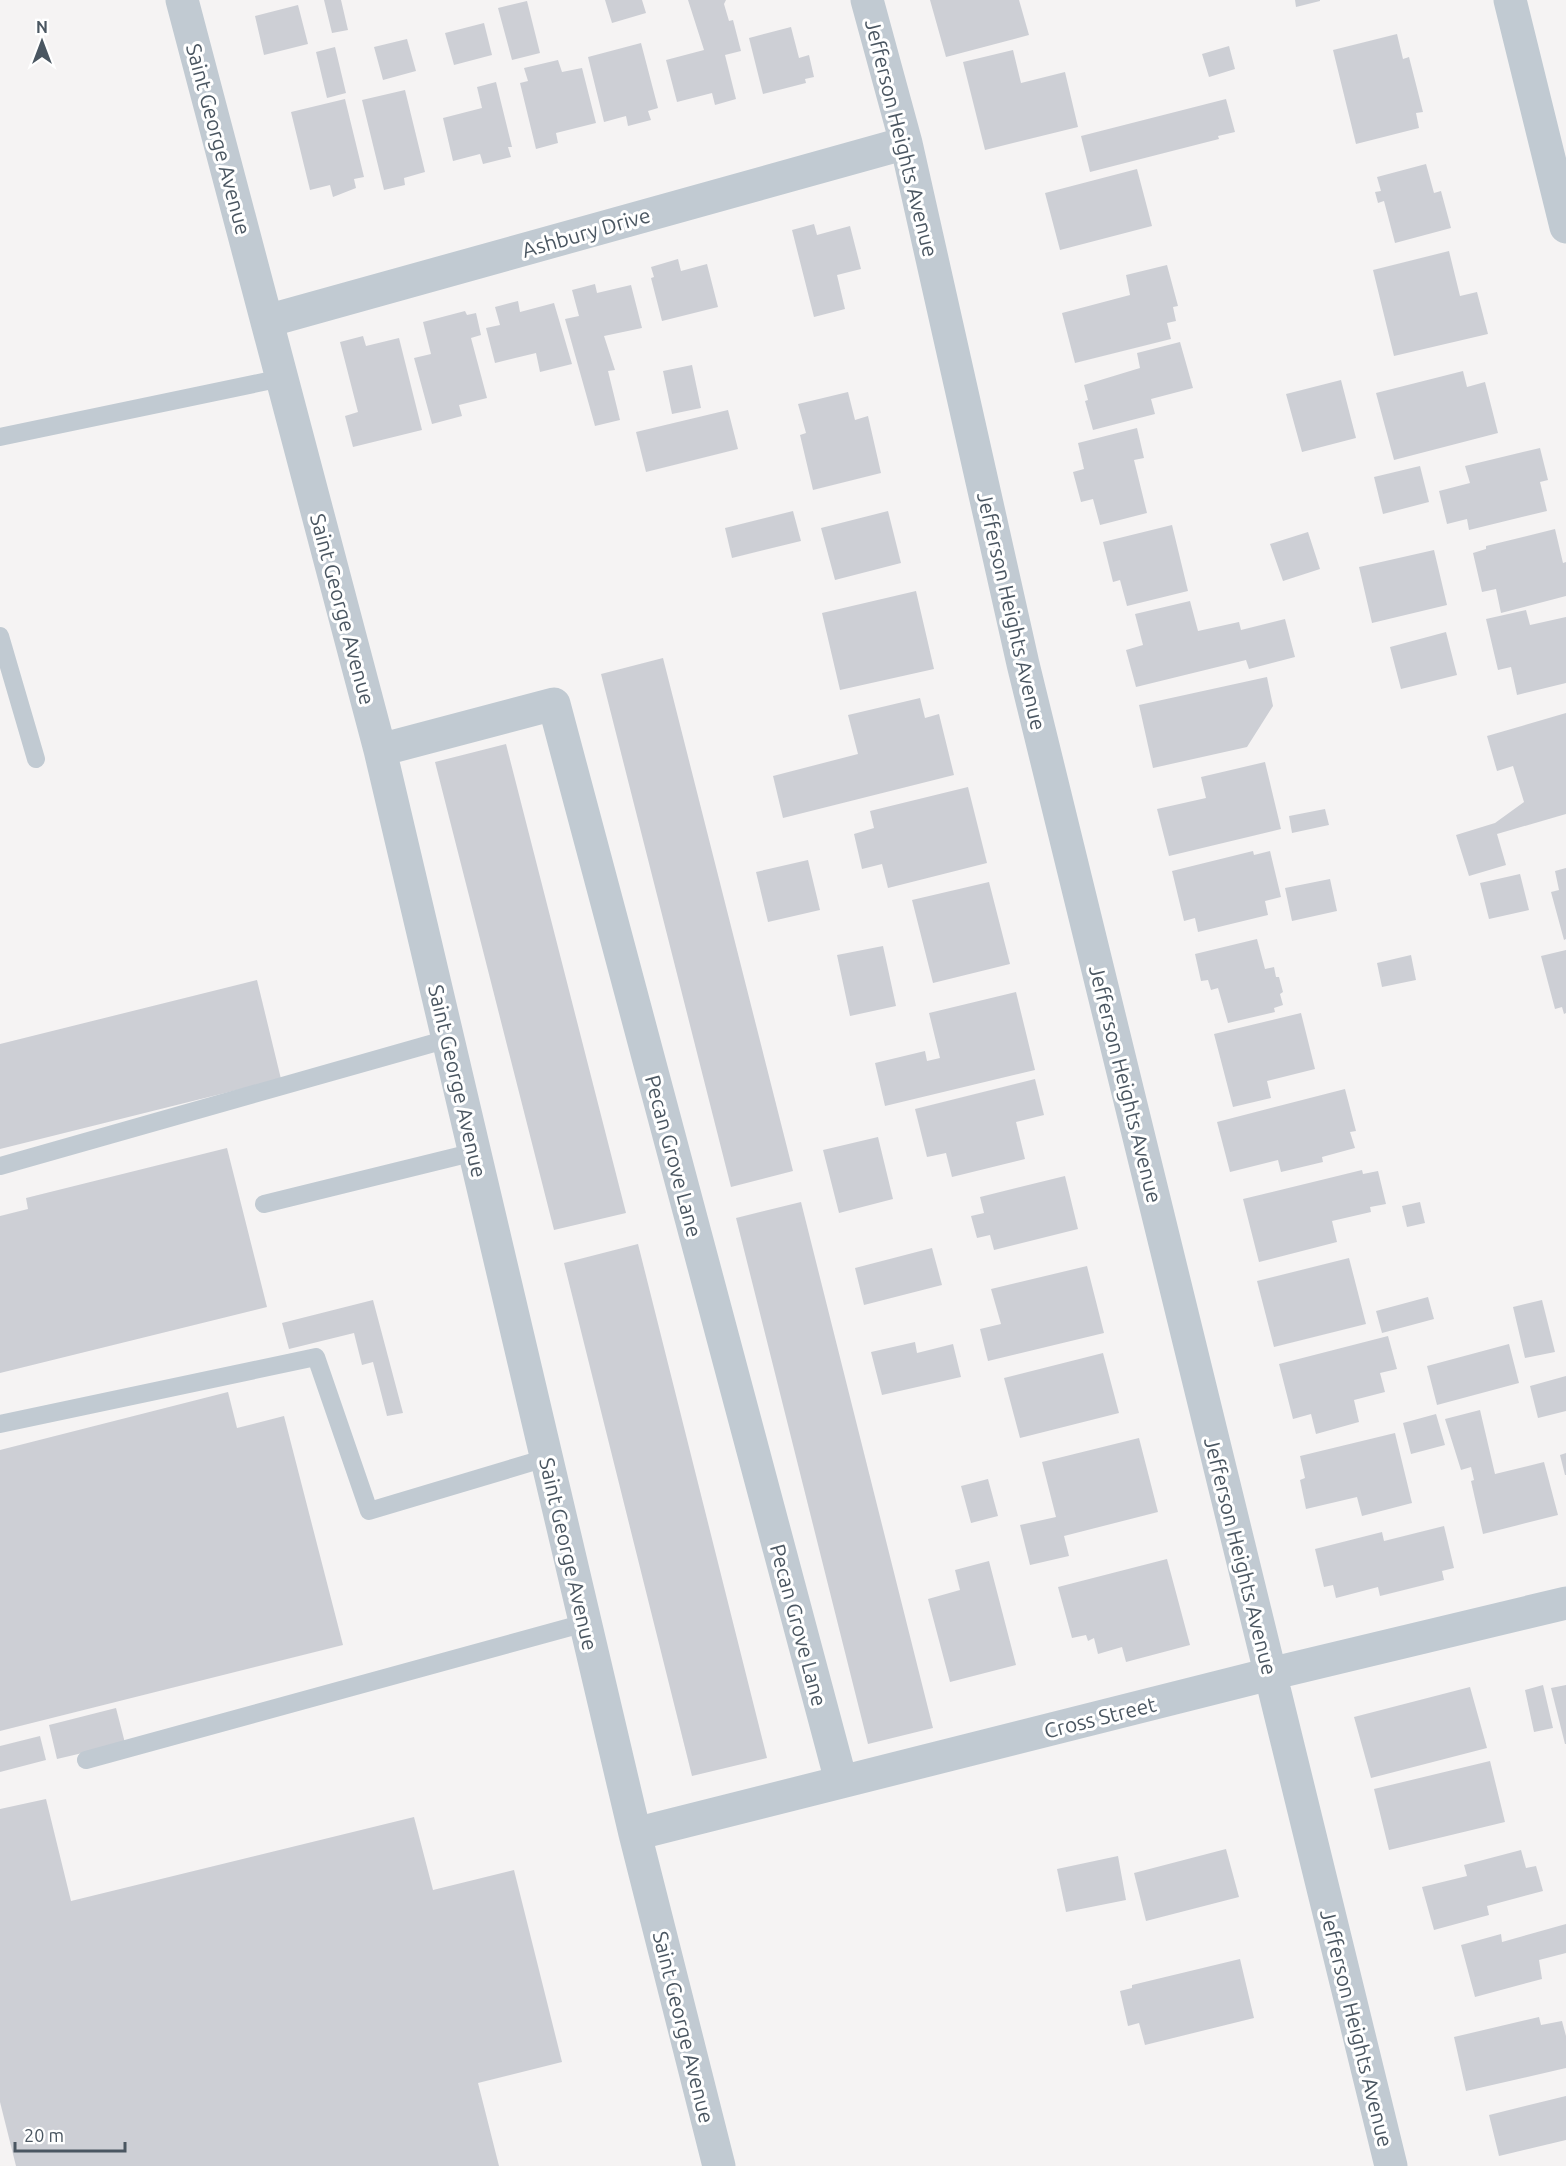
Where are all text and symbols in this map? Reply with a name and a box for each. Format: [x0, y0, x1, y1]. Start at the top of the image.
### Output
north arrow [12, 12, 72, 72]
street label: Jefferson Heights Avenue [861, 17, 943, 259]
text: N [36, 18, 48, 36]
street label: Saint George Avenue [182, 41, 256, 237]
street label: Ashbury Drive [519, 202, 653, 262]
street label: Jefferson Heights Avenue [973, 489, 1051, 733]
street label: Saint George Avenue [306, 511, 380, 707]
street label: Jefferson Heights Avenue [1085, 963, 1167, 1205]
street label: Saint George Avenue [424, 982, 492, 1180]
street label: Pecan Grove Lane [641, 1072, 707, 1240]
street label: Jefferson Heights Avenue [1200, 1435, 1282, 1677]
street label: Saint George Avenue [535, 1455, 603, 1653]
street label: Pecan Grove Lane [766, 1541, 832, 1709]
street label: Cross Street [1041, 1691, 1159, 1743]
street label: Jefferson Heights Avenue [1316, 1907, 1398, 2149]
street label: Saint George Avenue [649, 1929, 719, 2125]
scale bar [15, 2115, 124, 2153]
text: 20 m [24, 2125, 64, 2145]

